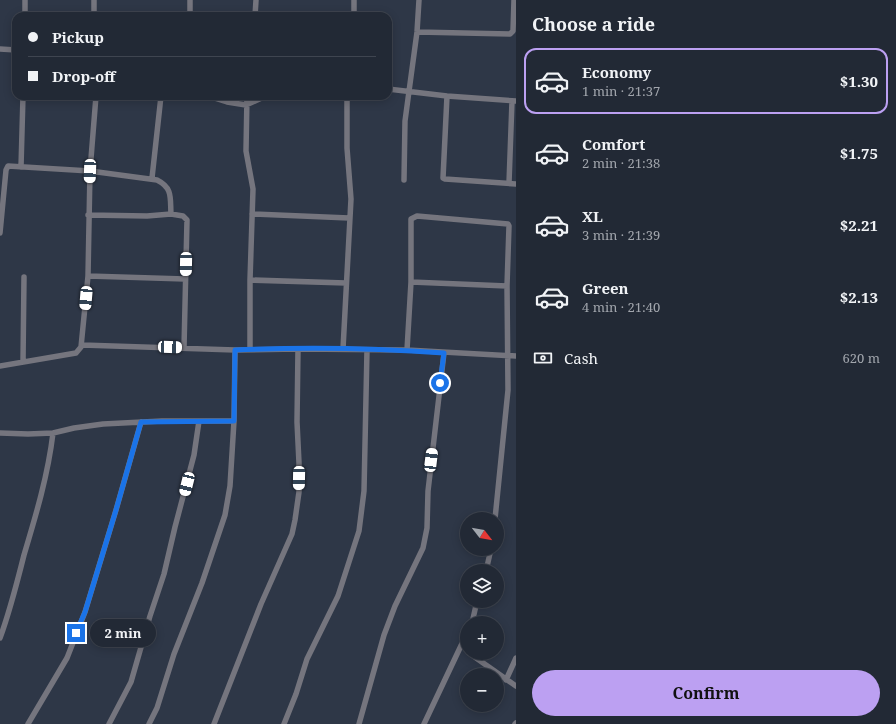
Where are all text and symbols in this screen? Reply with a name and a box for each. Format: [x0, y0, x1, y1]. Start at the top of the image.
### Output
text: Choose a ride [532, 12, 655, 36]
text: Pickup [52, 27, 104, 47]
text: Economy [582, 62, 651, 82]
icon: car [534, 63, 570, 99]
text: Drop-off [52, 66, 116, 86]
text: $1.30 [840, 71, 878, 91]
text: 1 min · 21:37 [582, 82, 660, 100]
text: Comfort [582, 134, 645, 154]
icon: car [534, 135, 570, 171]
text: $1.75 [840, 143, 878, 163]
text: 2 min · 21:38 [582, 154, 660, 172]
car [84, 159, 96, 183]
text: XL [582, 206, 603, 226]
icon: car [534, 207, 570, 243]
text: $2.21 [840, 215, 878, 235]
text: 3 min · 21:39 [582, 226, 660, 244]
car [180, 252, 192, 276]
text: Green [582, 278, 629, 298]
icon: car [534, 279, 570, 315]
car [79, 286, 93, 310]
text: $2.13 [840, 287, 878, 307]
text: 4 min · 21:40 [582, 298, 660, 316]
car [158, 341, 182, 353]
icon: cash [532, 347, 554, 369]
text: Cash [564, 348, 598, 368]
text: 620 m [843, 349, 880, 367]
route start [431, 374, 449, 392]
car [424, 447, 438, 473]
car [293, 466, 305, 490]
car [178, 471, 196, 497]
north arrow [460, 512, 504, 556]
map controls [460, 512, 504, 712]
button: layers [460, 564, 504, 608]
button: + [460, 616, 504, 660]
callout: 2 min [90, 619, 156, 647]
route end [67, 624, 85, 642]
text: 2 min [105, 624, 141, 642]
button: − [460, 668, 504, 712]
button: Confirm [532, 670, 880, 716]

